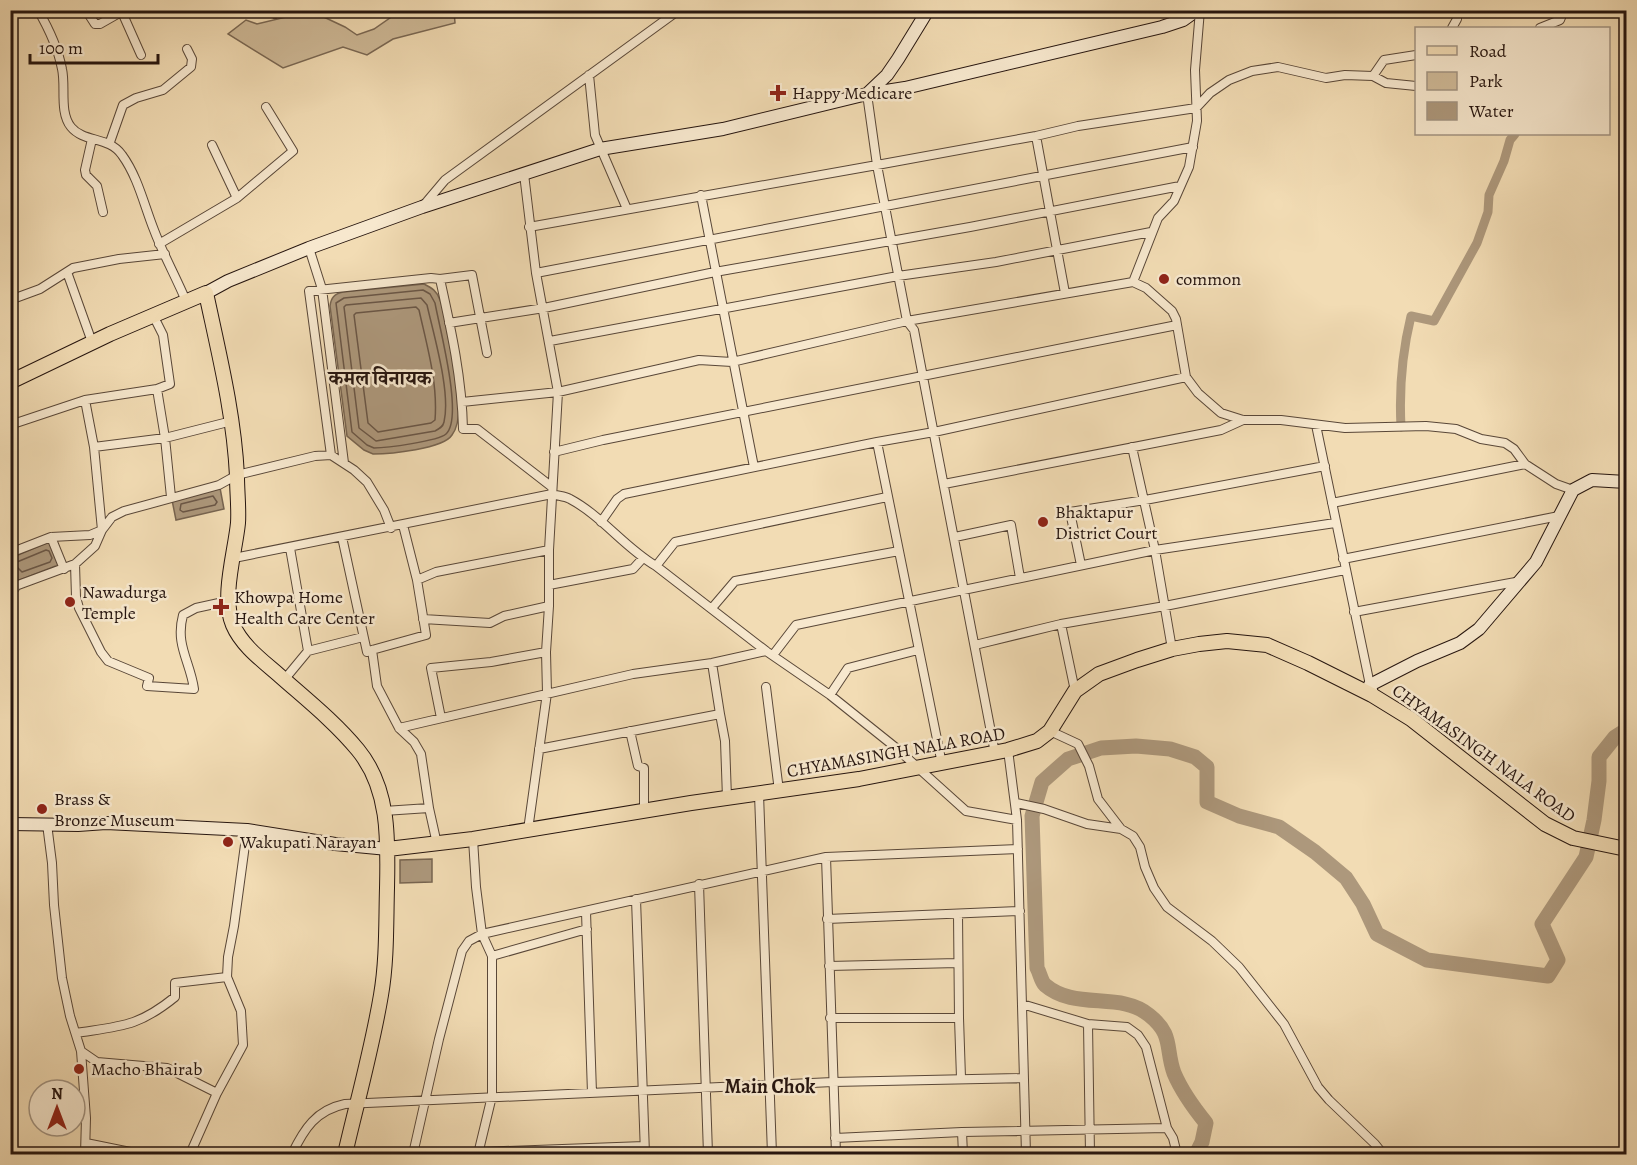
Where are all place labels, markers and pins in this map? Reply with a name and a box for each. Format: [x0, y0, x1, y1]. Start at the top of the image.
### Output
place label: Happy Medicare [792, 81, 912, 105]
marker: Happy Medicare [769, 84, 787, 102]
place label: common [1176, 267, 1241, 291]
marker: common [1157, 272, 1171, 286]
place label: Bhaktapur District Court [1055, 500, 1158, 545]
marker: Bhaktapur District Court [1036, 515, 1050, 529]
place label: Nawadurga Temple [82, 580, 167, 625]
place label: Khowpa Home Health Care Center [234, 585, 375, 630]
marker: Nawadurga Temple [63, 595, 77, 609]
marker: Khowpa Home Health Care Center [212, 598, 230, 616]
place label: Brass & Bronze Museum [54, 787, 175, 832]
marker: Brass & Bronze Museum [35, 802, 49, 816]
place label: Wakupati Narayan [239, 830, 377, 854]
marker: Wakupati Narayan [221, 835, 235, 849]
place label: Macho Bhairab [91, 1057, 202, 1081]
marker: Macho Bhairab [72, 1062, 86, 1076]

